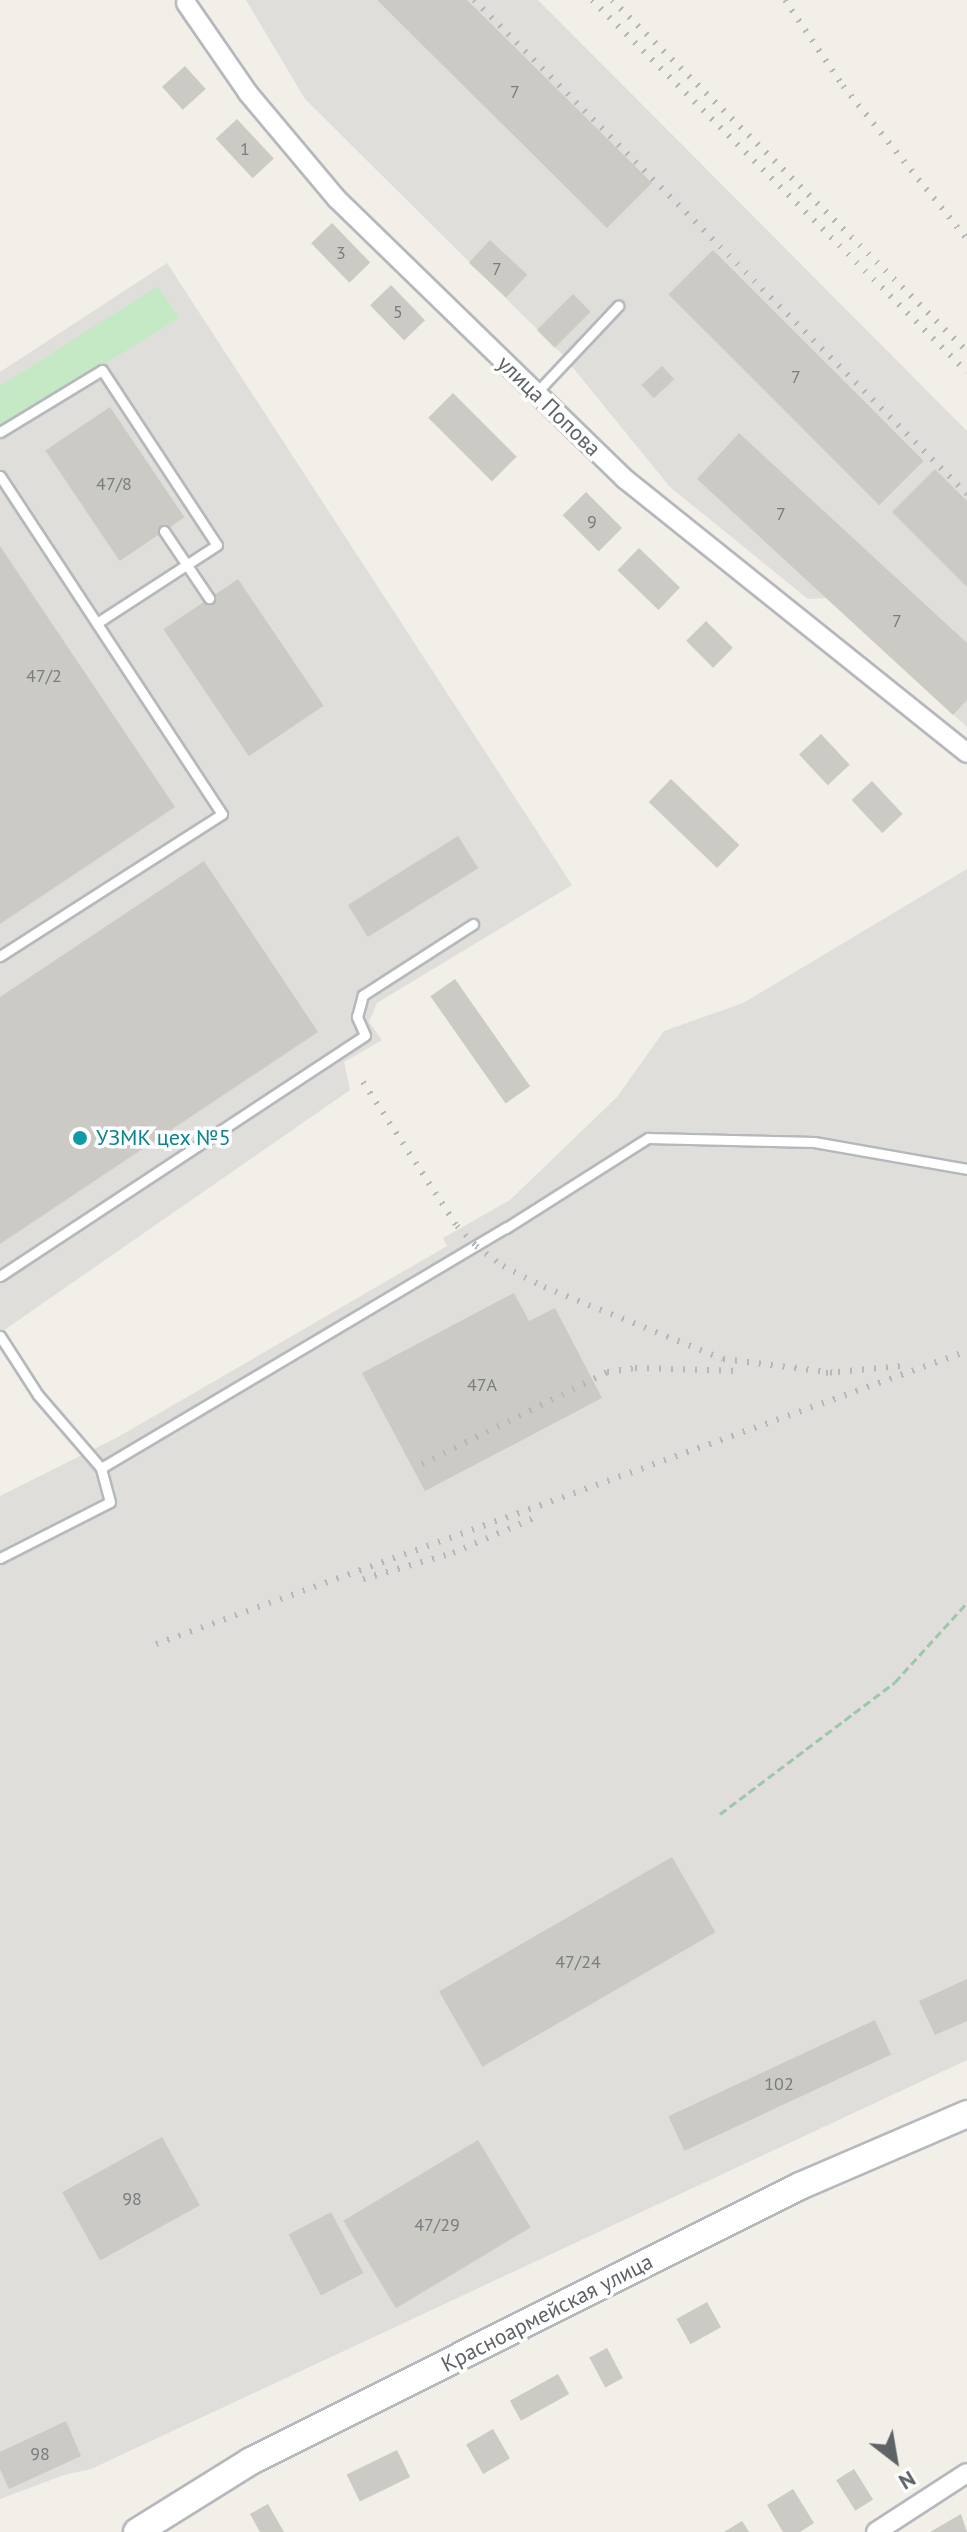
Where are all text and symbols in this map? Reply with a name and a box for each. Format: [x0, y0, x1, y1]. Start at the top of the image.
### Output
house number: 7 [510, 81, 520, 103]
house number: 1 [240, 138, 250, 160]
house number: 3 [336, 242, 346, 264]
house number: 7 [492, 258, 502, 280]
house number: 5 [393, 301, 403, 323]
street label: улица Попова [492, 350, 606, 462]
house number: 7 [791, 366, 801, 388]
house number: 47/8 [96, 473, 132, 495]
house number: 7 [776, 503, 786, 525]
house number: 9 [587, 511, 597, 533]
house number: 7 [892, 610, 902, 632]
house number: 47/2 [26, 665, 62, 687]
place label: УЗМК цех №5 [96, 1125, 231, 1151]
marker: УЗМК цех №5 [71, 1129, 89, 1147]
house number: 47А [467, 1374, 497, 1396]
house number: 47/24 [555, 1951, 601, 1973]
house number: 102 [764, 2073, 794, 2095]
house number: 98 [122, 2188, 142, 2210]
house number: 47/29 [414, 2214, 460, 2236]
street label: Красноармейская улица [437, 2248, 657, 2378]
north arrow [855, 2420, 935, 2500]
house number: 98 [30, 2443, 50, 2465]
text: N [894, 2465, 921, 2496]

